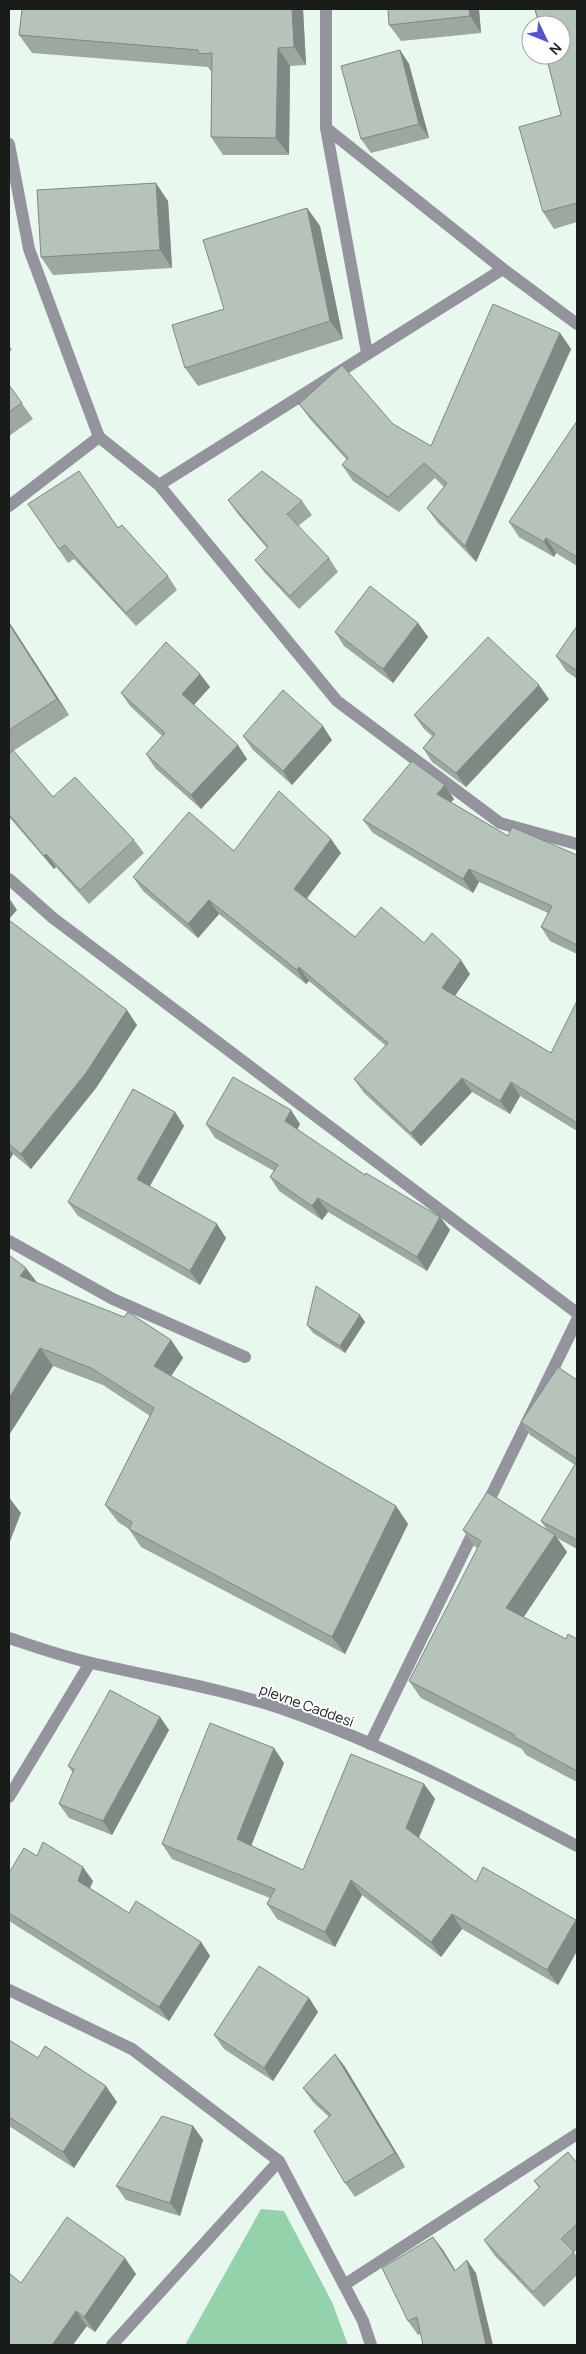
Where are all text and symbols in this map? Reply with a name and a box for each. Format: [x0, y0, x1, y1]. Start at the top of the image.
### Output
north arrow [521, 15, 571, 65]
text: N [545, 39, 566, 59]
street label: plevne Caddesi [257, 1679, 357, 1731]

